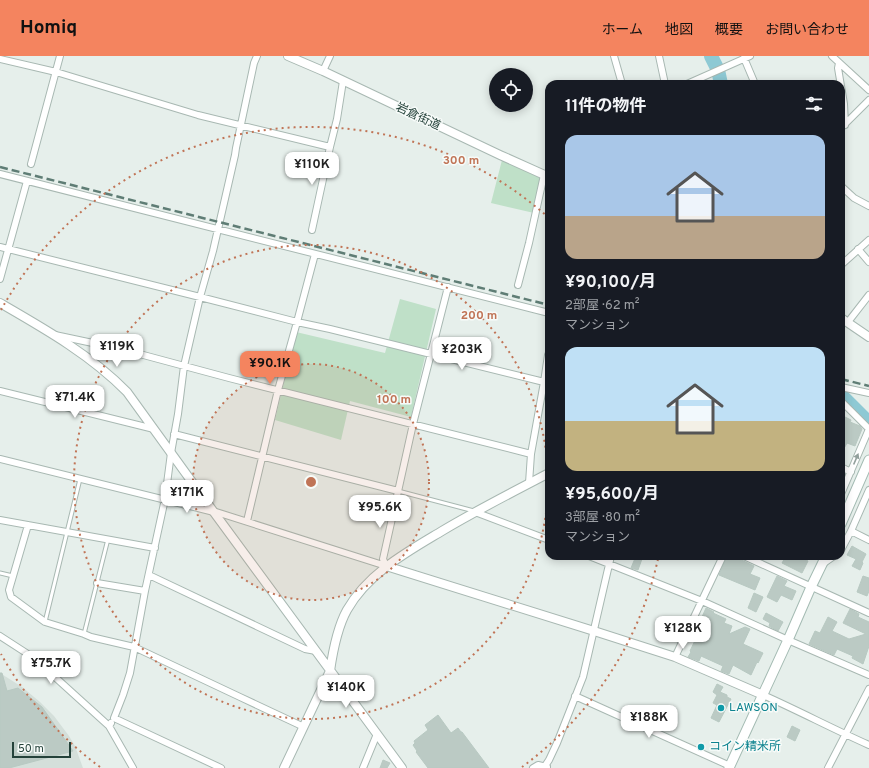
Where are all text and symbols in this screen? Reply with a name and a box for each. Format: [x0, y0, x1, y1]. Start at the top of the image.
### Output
text: Homiq [20, 16, 77, 40]
text: ホーム [601, 22, 643, 39]
text: 地図 [665, 22, 693, 39]
text: 概要 [715, 22, 743, 39]
text: お問い合わせ [765, 22, 849, 39]
map controls [489, 68, 533, 112]
button: locate [489, 68, 533, 112]
icon: filters [803, 93, 825, 115]
text: 11件の物件 [565, 96, 647, 118]
street label: 岩倉街道 [393, 100, 443, 134]
pin: ¥110K [284, 152, 340, 186]
text: 300 m [443, 153, 479, 169]
text: ¥110K [294, 157, 330, 173]
icon: home [659, 161, 731, 233]
text: ¥90,100/月 [565, 272, 656, 294]
text: 2部屋 · 62 m² [565, 298, 640, 314]
text: 200 m [461, 308, 497, 324]
text: マンション [565, 318, 630, 334]
pin: ¥119K [89, 334, 145, 368]
pin: ¥203K [434, 337, 490, 371]
text: ¥119K [99, 339, 135, 355]
text: ¥203K [441, 342, 483, 358]
pin: ¥90.1K [237, 351, 303, 385]
text: ¥90.1K [249, 356, 291, 372]
icon: home [659, 373, 731, 445]
pin: ¥71.4K [42, 385, 108, 419]
text: ¥71.4K [54, 390, 96, 406]
text: 100 m [377, 392, 411, 408]
one-way arrow [854, 452, 860, 464]
centre of rings [304, 475, 318, 489]
pin: ¥171K [159, 480, 215, 514]
text: ¥95,600/月 [565, 484, 659, 506]
text: ¥171K [170, 485, 204, 501]
pin: ¥95.6K [347, 495, 413, 529]
text: ¥95.6K [358, 500, 402, 516]
text: 3部屋 · 80 m² [565, 510, 640, 526]
text: マンション [565, 530, 630, 546]
pin: ¥128K [655, 616, 711, 650]
text: ¥128K [664, 621, 702, 637]
pin: ¥75.7K [18, 651, 84, 685]
text: ¥75.7K [30, 656, 72, 672]
pin: ¥140K [318, 675, 374, 709]
text: ¥140K [326, 680, 366, 696]
place label: LAWSON [729, 700, 778, 716]
marker: LAWSON [716, 703, 726, 713]
pin: ¥188K [621, 705, 677, 739]
text: ¥188K [630, 710, 668, 726]
place label: コイン精米所 [709, 739, 781, 755]
scale bar [12, 740, 71, 759]
text: 50 m [18, 742, 44, 756]
marker: コイン精米所 [696, 742, 706, 752]

